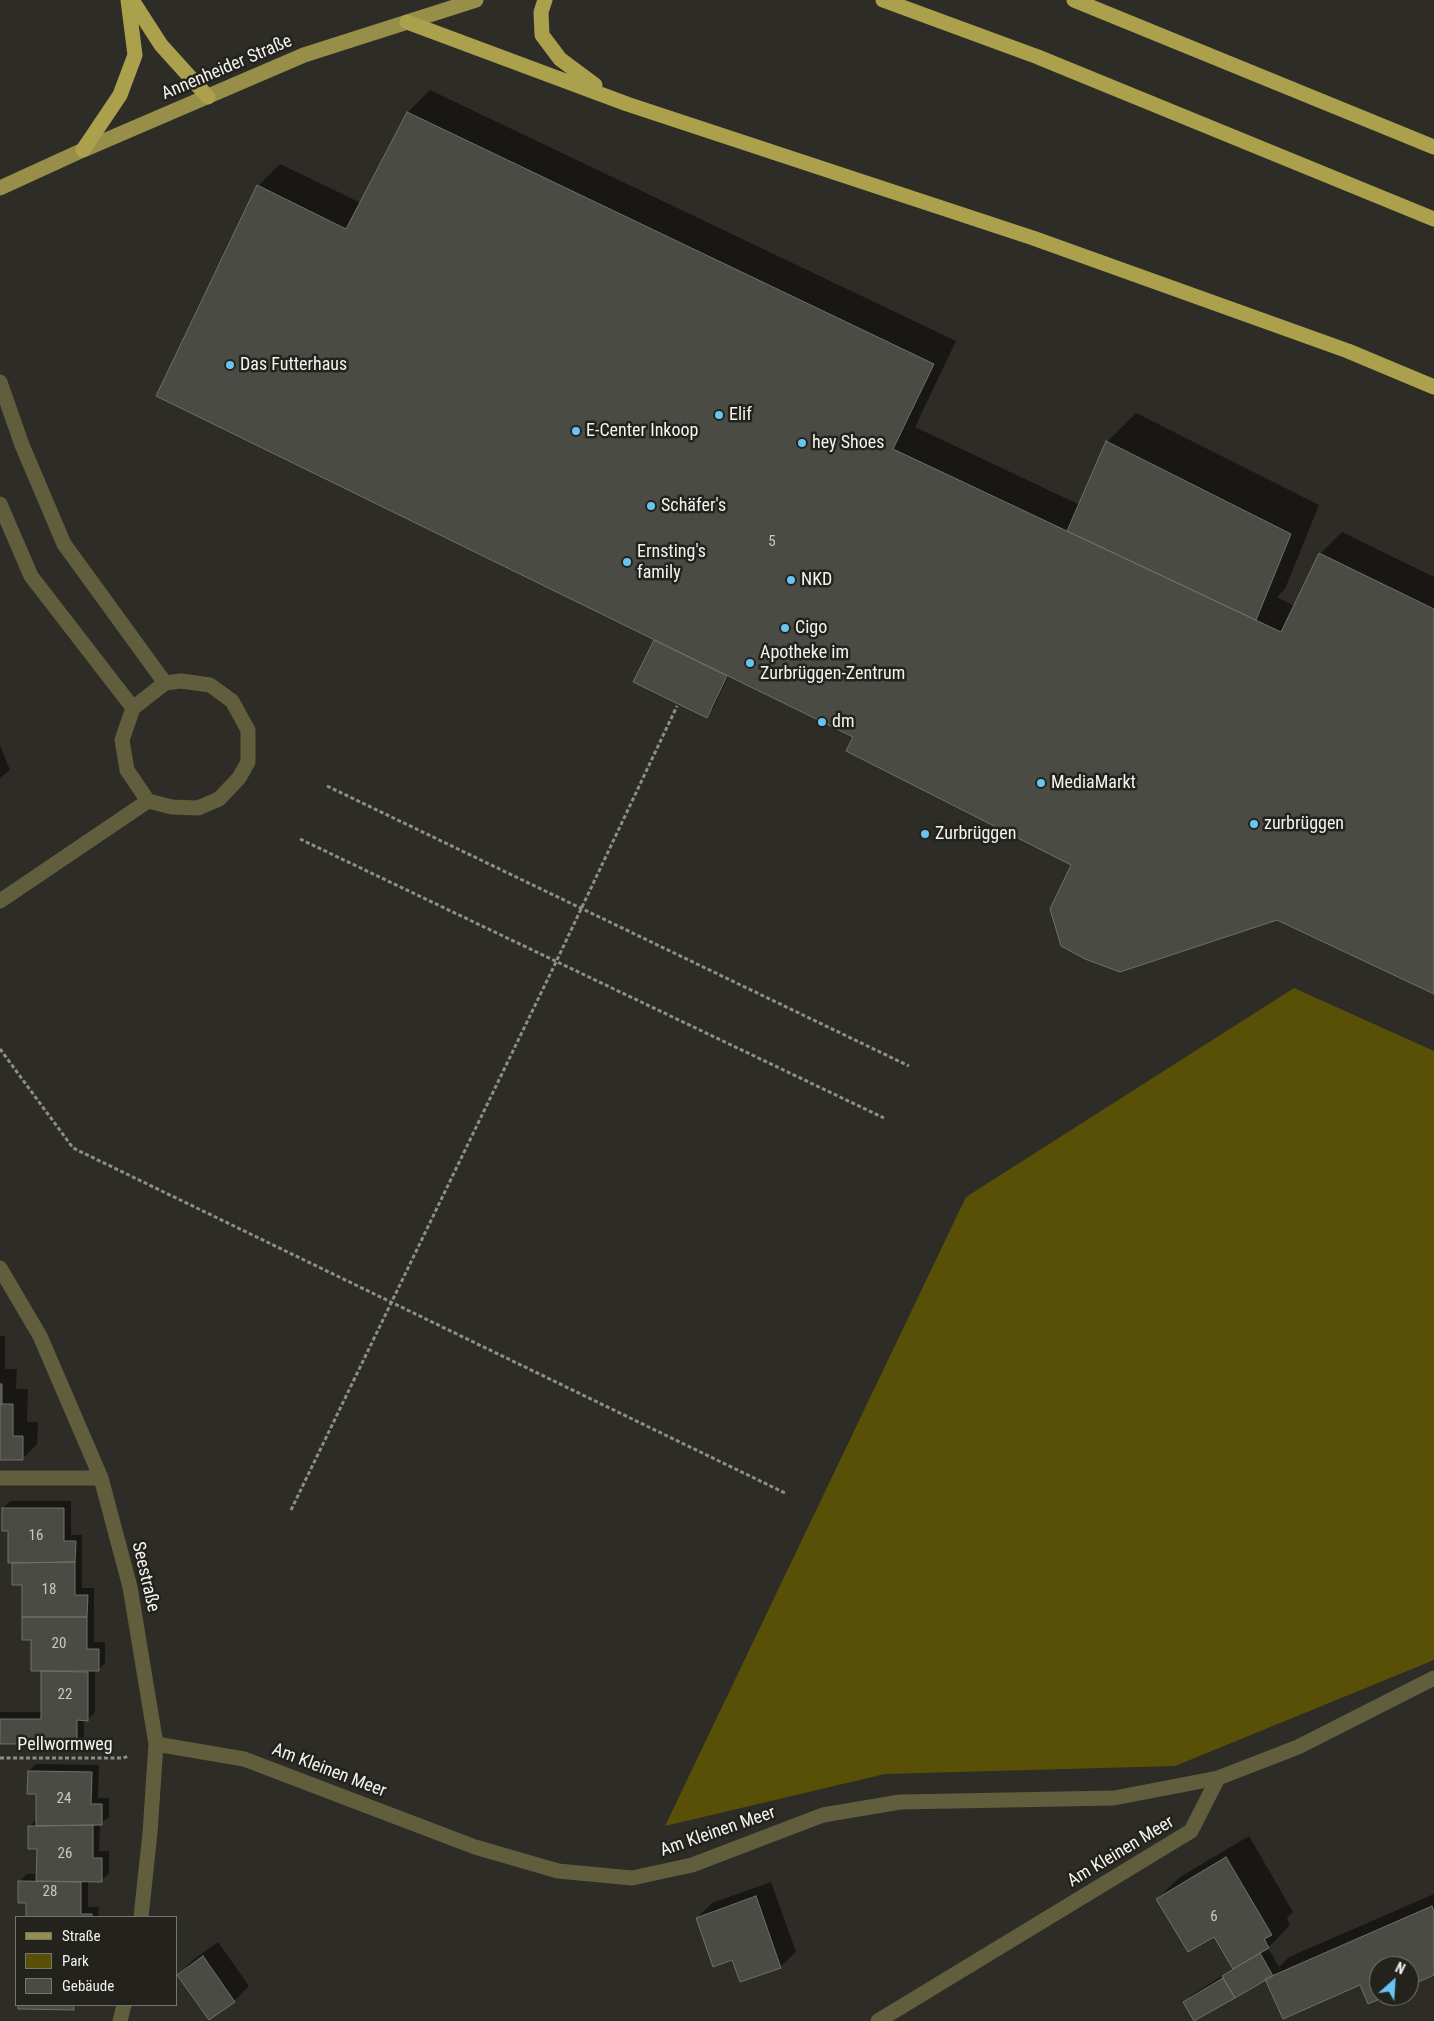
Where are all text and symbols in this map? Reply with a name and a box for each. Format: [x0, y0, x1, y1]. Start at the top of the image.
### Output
street label: Annenheider Straße [159, 31, 295, 105]
place label: Das Futterhaus [240, 354, 347, 376]
marker: Das Futterhaus [224, 359, 236, 371]
place label: Elif [729, 404, 752, 426]
marker: Elif [713, 409, 725, 421]
place label: E-Center Inkoop [586, 420, 698, 442]
marker: E-Center Inkoop [570, 425, 582, 437]
place label: hey Shoes [812, 432, 884, 454]
marker: hey Shoes [796, 437, 808, 449]
place label: Schäfer's [661, 495, 726, 517]
marker: Schäfer's [645, 500, 657, 512]
house number: 5 [768, 533, 776, 551]
place label: Ernsting's family [637, 541, 706, 584]
marker: Ernsting's family [621, 556, 633, 568]
place label: NKD [801, 569, 832, 591]
marker: NKD [785, 574, 797, 586]
place label: Cigo [795, 617, 827, 639]
marker: Cigo [779, 622, 791, 634]
place label: Apotheke im Zurbrüggen-Zentrum [760, 642, 905, 684]
marker: Apotheke im Zurbrüggen-Zentrum [744, 657, 756, 669]
place label: dm [832, 711, 854, 733]
marker: dm [816, 716, 828, 728]
place label: MediaMarkt [1051, 772, 1136, 794]
marker: MediaMarkt [1035, 777, 1047, 789]
place label: zurbrüggen [1264, 813, 1344, 835]
marker: zurbrüggen [1248, 818, 1260, 830]
place label: Zurbrüggen [935, 823, 1016, 845]
marker: Zurbrüggen [919, 828, 931, 840]
house number: 16 [29, 1527, 43, 1545]
street label: Seestraße [126, 1540, 164, 1614]
house number: 18 [42, 1581, 56, 1599]
house number: 20 [52, 1635, 66, 1653]
house number: 22 [58, 1686, 72, 1704]
street label: Pellwormweg [17, 1734, 113, 1756]
street label: Am Kleinen Meer [269, 1739, 389, 1803]
house number: 24 [57, 1790, 71, 1808]
street label: Am Kleinen Meer [657, 1802, 779, 1862]
street label: Am Kleinen Meer [1064, 1812, 1178, 1892]
house number: 26 [58, 1845, 72, 1863]
house number: 28 [43, 1883, 57, 1901]
house number: 6 [1210, 1908, 1218, 1926]
legend [15, 1916, 178, 2006]
text: Straße [62, 1927, 101, 1945]
text: Park [62, 1952, 89, 1970]
north arrow [1369, 1956, 1419, 2006]
text: N [1393, 1959, 1407, 1977]
text: Gebäude [62, 1977, 114, 1995]

